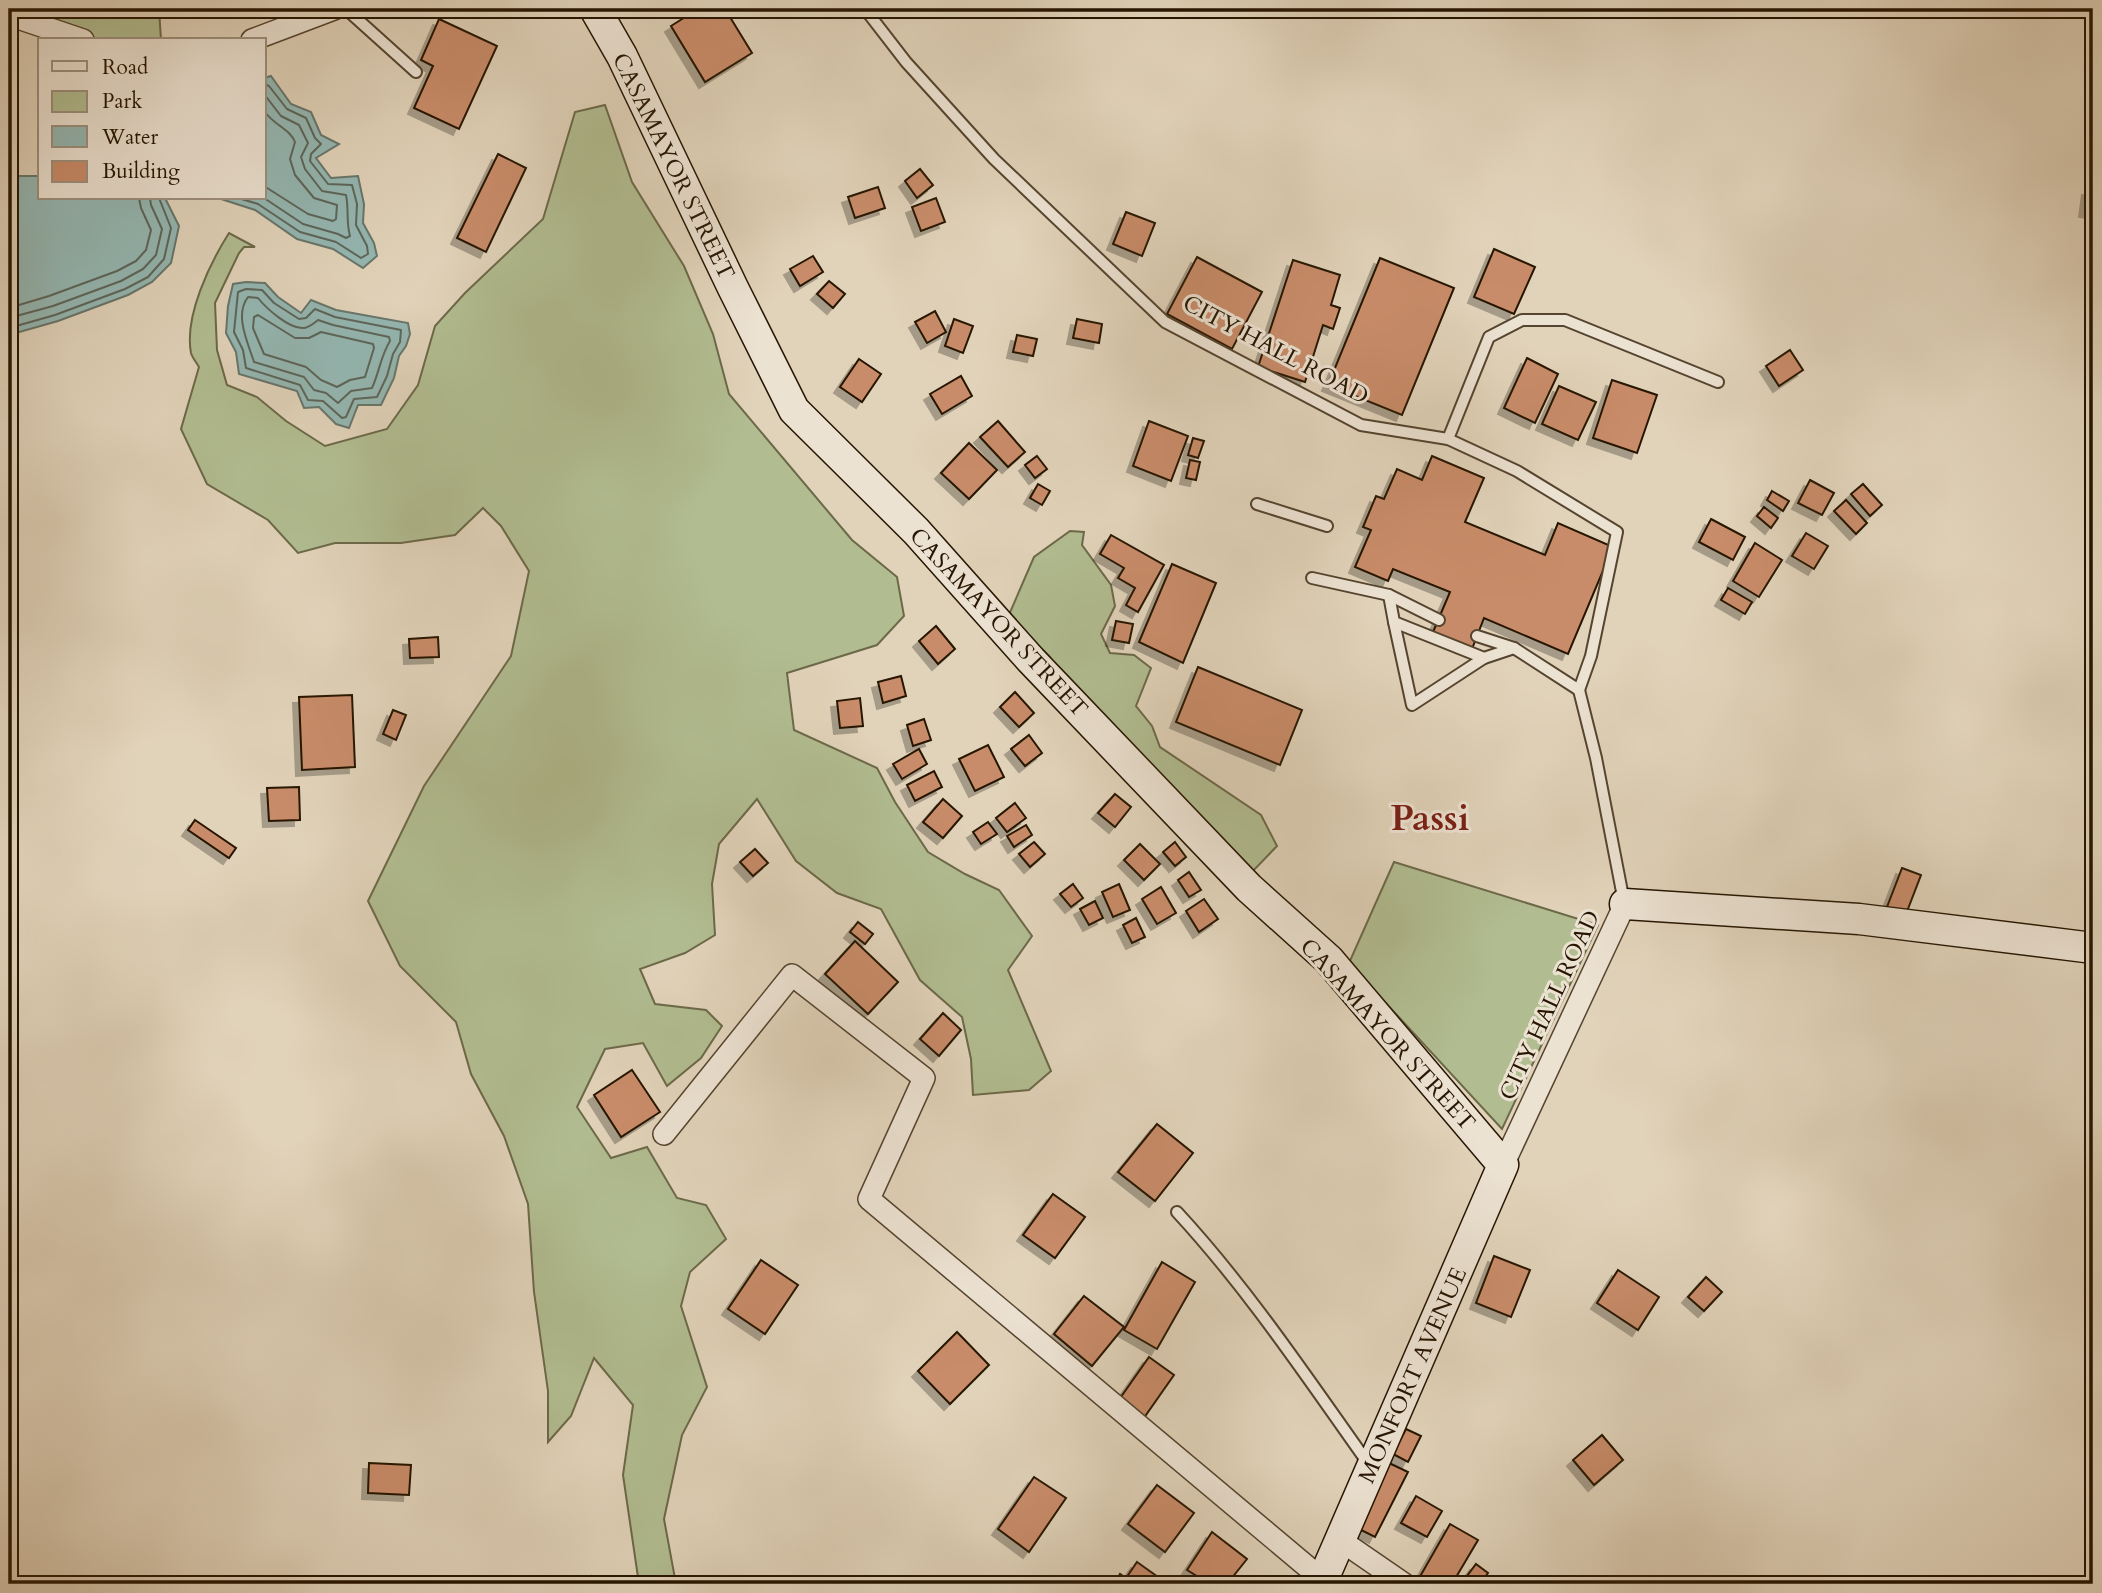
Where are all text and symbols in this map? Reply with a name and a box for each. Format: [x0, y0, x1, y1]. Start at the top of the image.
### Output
legend [38, 38, 266, 200]
street label: CASAMAYOR STREET [605, 48, 742, 285]
text: Road [102, 53, 148, 82]
text: Park [102, 87, 143, 116]
text: Water [101, 123, 158, 152]
text: Building [102, 157, 180, 186]
street label: CITY HALL ROAD [1178, 287, 1374, 412]
street label: CASAMAYOR STREET [903, 521, 1095, 724]
district label: Passi [1390, 793, 1470, 843]
street label: CITY HALL ROAD [1492, 905, 1607, 1105]
street label: CASAMAYOR STREET [1293, 932, 1482, 1137]
street label: MONFORT AVENUE [1351, 1262, 1474, 1488]

